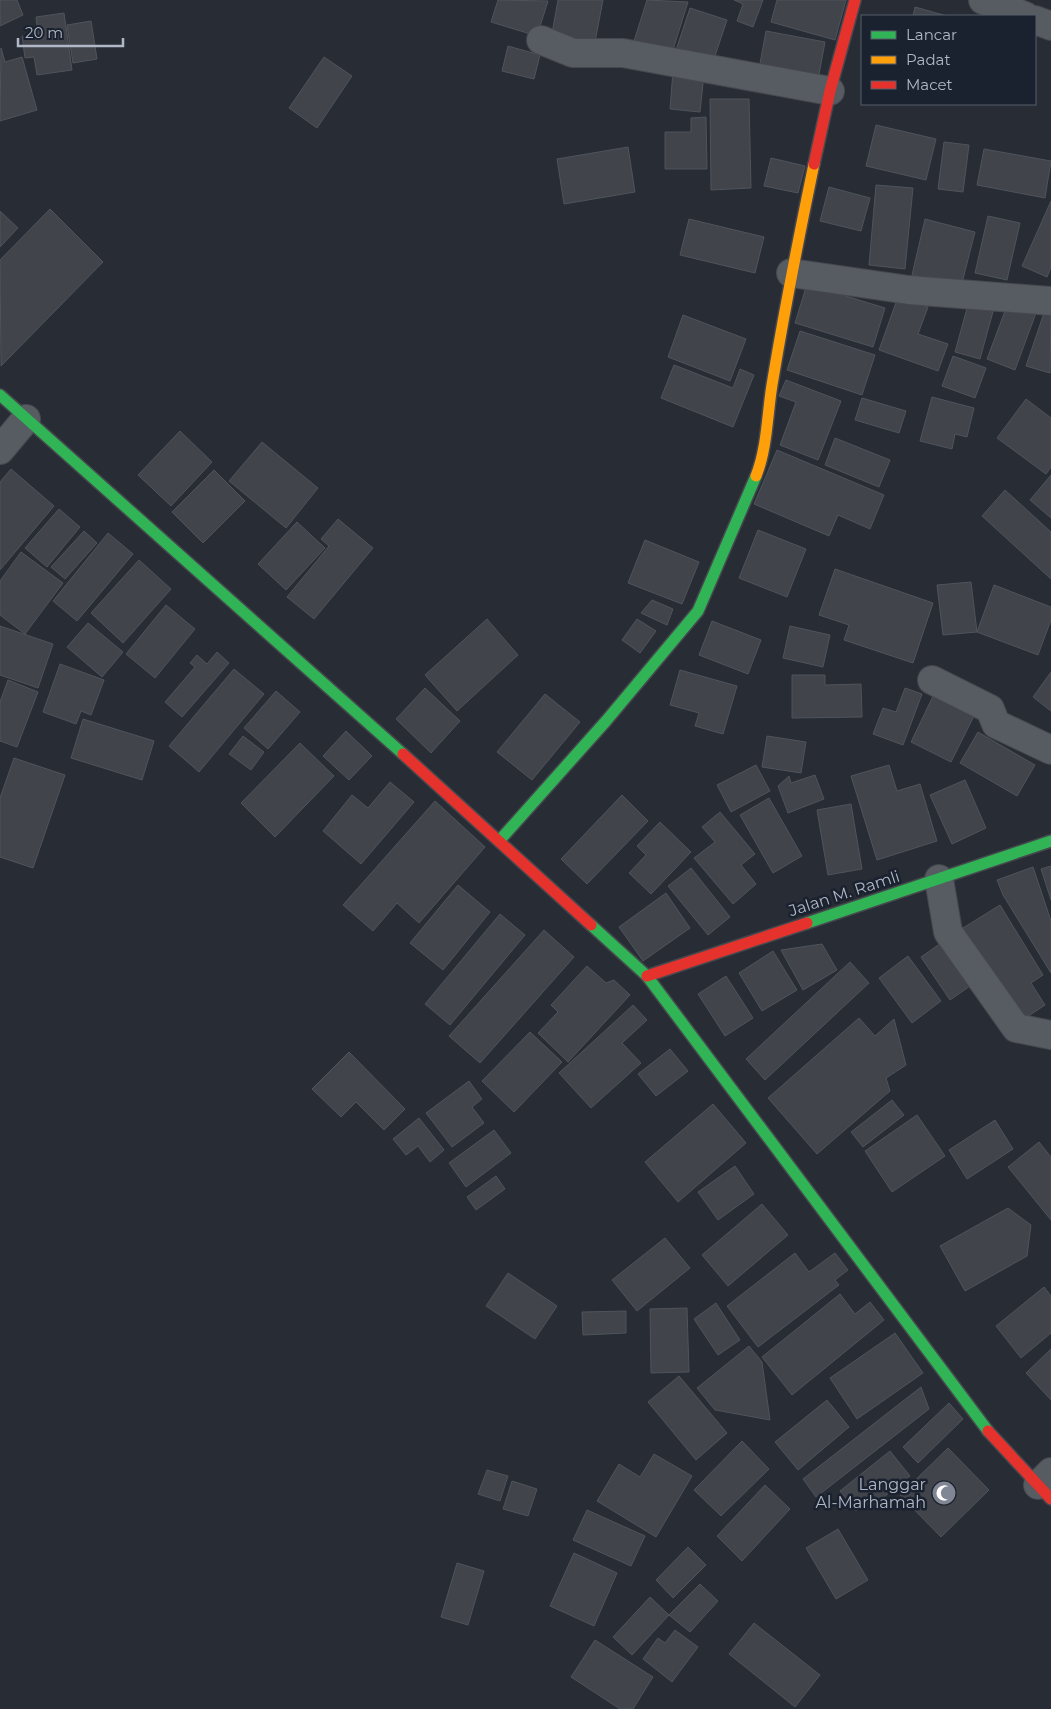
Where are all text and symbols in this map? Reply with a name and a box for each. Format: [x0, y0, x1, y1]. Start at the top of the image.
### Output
scale bar [18, 15, 122, 47]
legend [861, 15, 1036, 105]
text: 20 m [25, 23, 63, 42]
text: Lancar [906, 25, 957, 44]
text: Padat [906, 50, 951, 69]
text: Macet [906, 75, 953, 94]
street label: Jalan M. Ramli [785, 867, 902, 921]
place label: Langgar Al-Marhamah [816, 1475, 926, 1512]
mosque icon: Langgar Al-Marhamah [931, 1480, 957, 1506]

